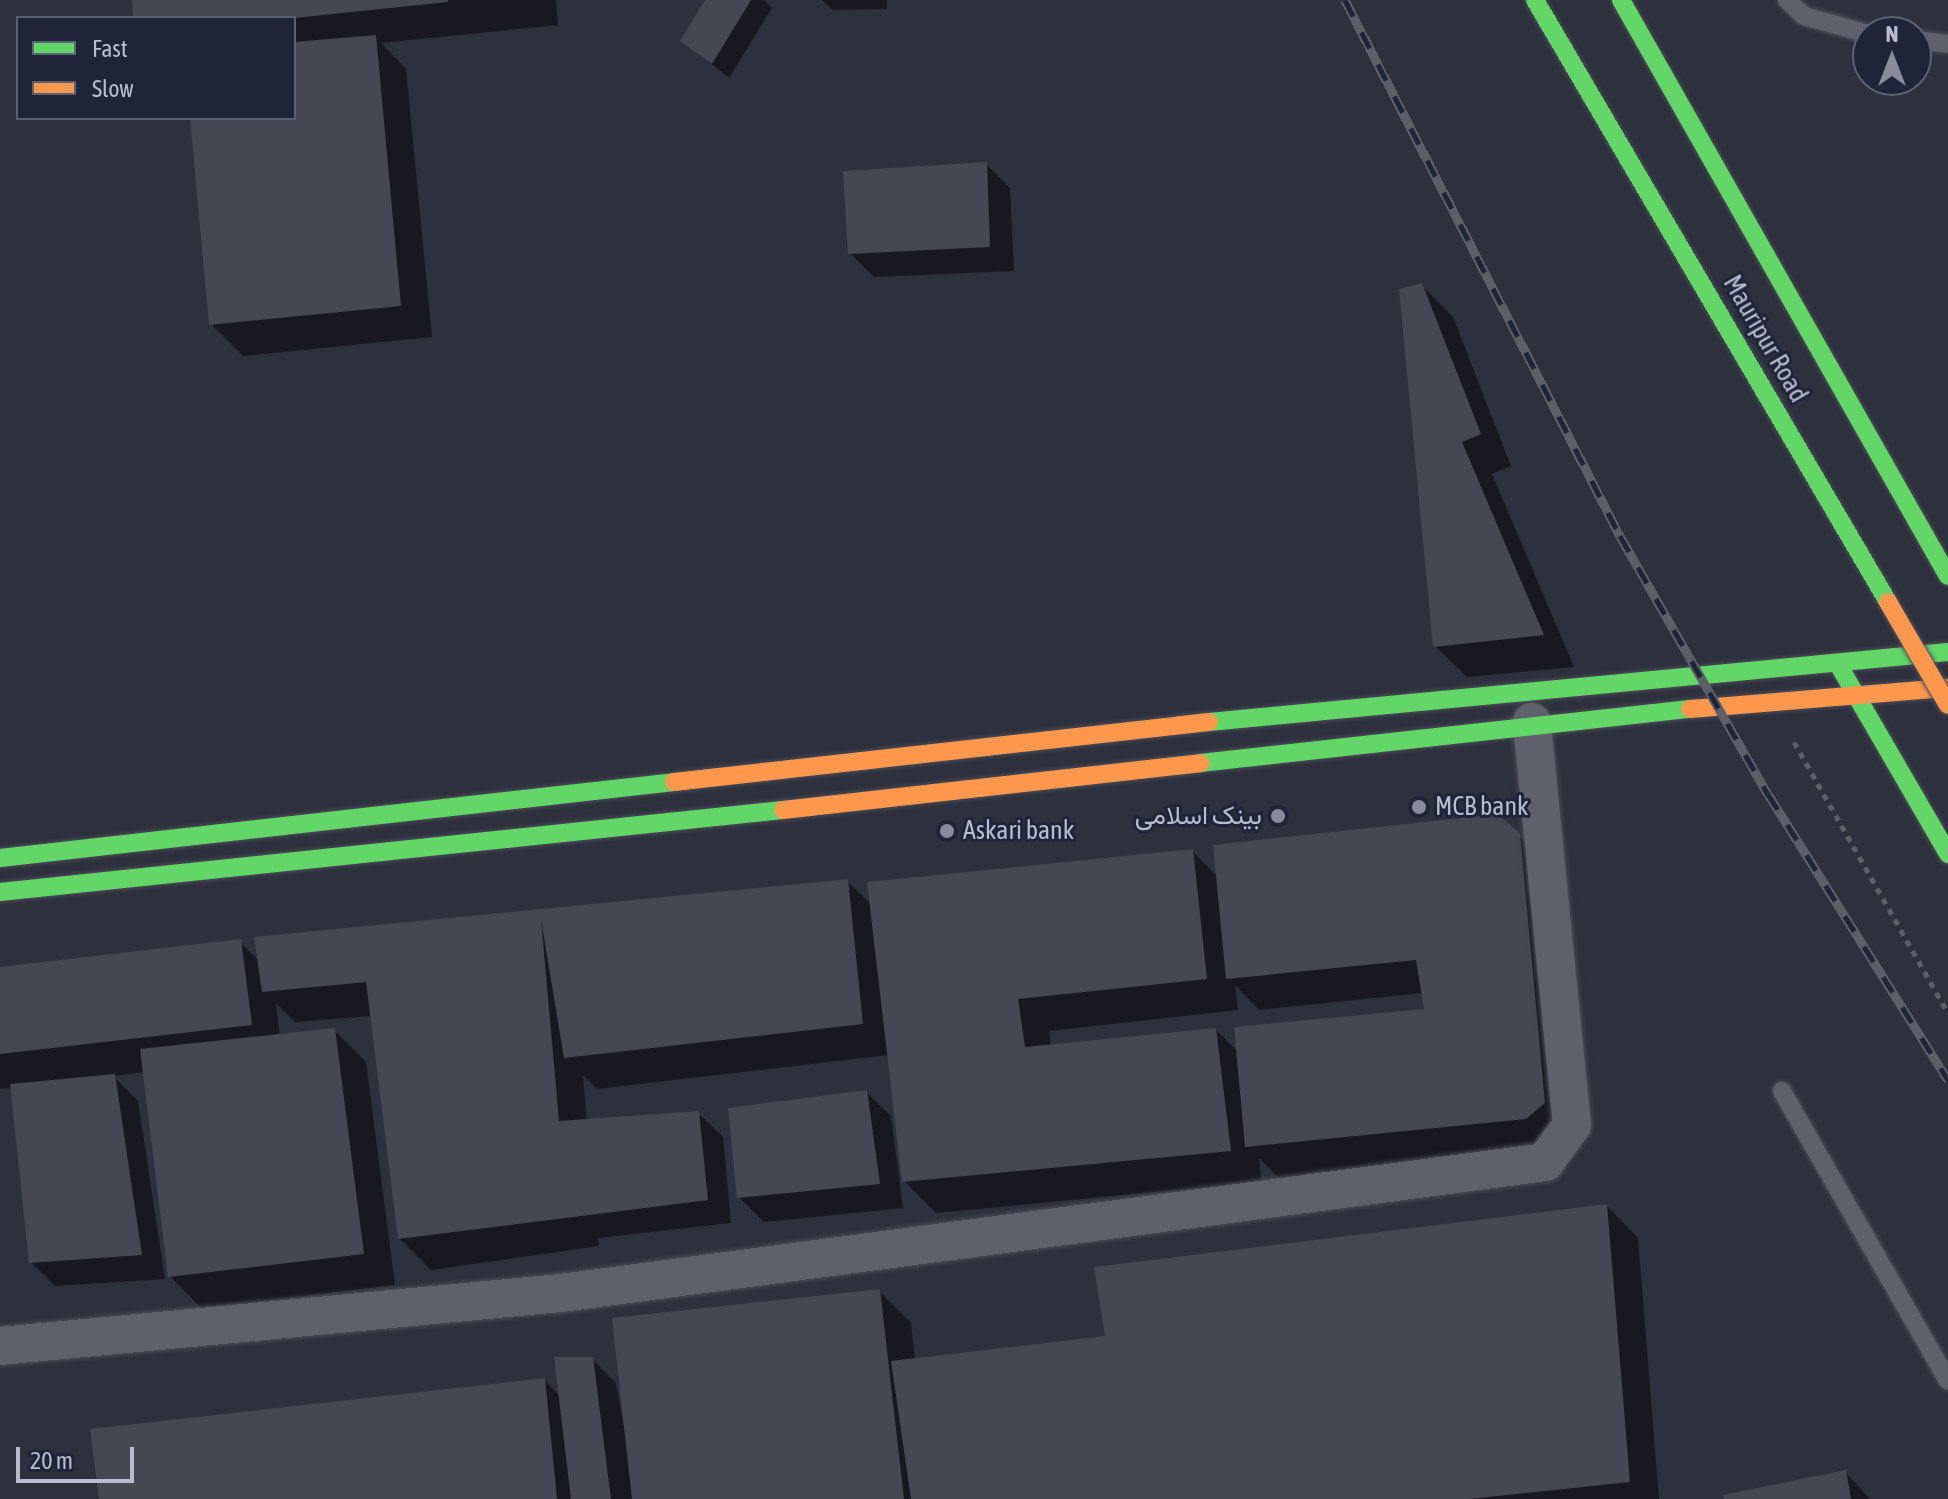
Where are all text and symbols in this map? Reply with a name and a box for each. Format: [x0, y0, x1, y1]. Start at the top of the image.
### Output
legend [16, 16, 296, 120]
north arrow [1852, 16, 1932, 96]
text: N [1886, 21, 1898, 47]
text: Fast [92, 35, 128, 62]
text: Slow [92, 75, 134, 102]
street label: Mauripur Road [1716, 270, 1814, 408]
place label: MCB bank [1435, 791, 1528, 823]
marker: MCB bank [1410, 798, 1428, 816]
place label: بینک اسلامی [1135, 800, 1262, 832]
marker: بینک اسلامی [1269, 807, 1287, 825]
place label: Askari bank [963, 815, 1074, 847]
marker: Askari bank [938, 822, 956, 840]
scale bar [20, 1431, 138, 1481]
text: 20 m [30, 1447, 73, 1474]

